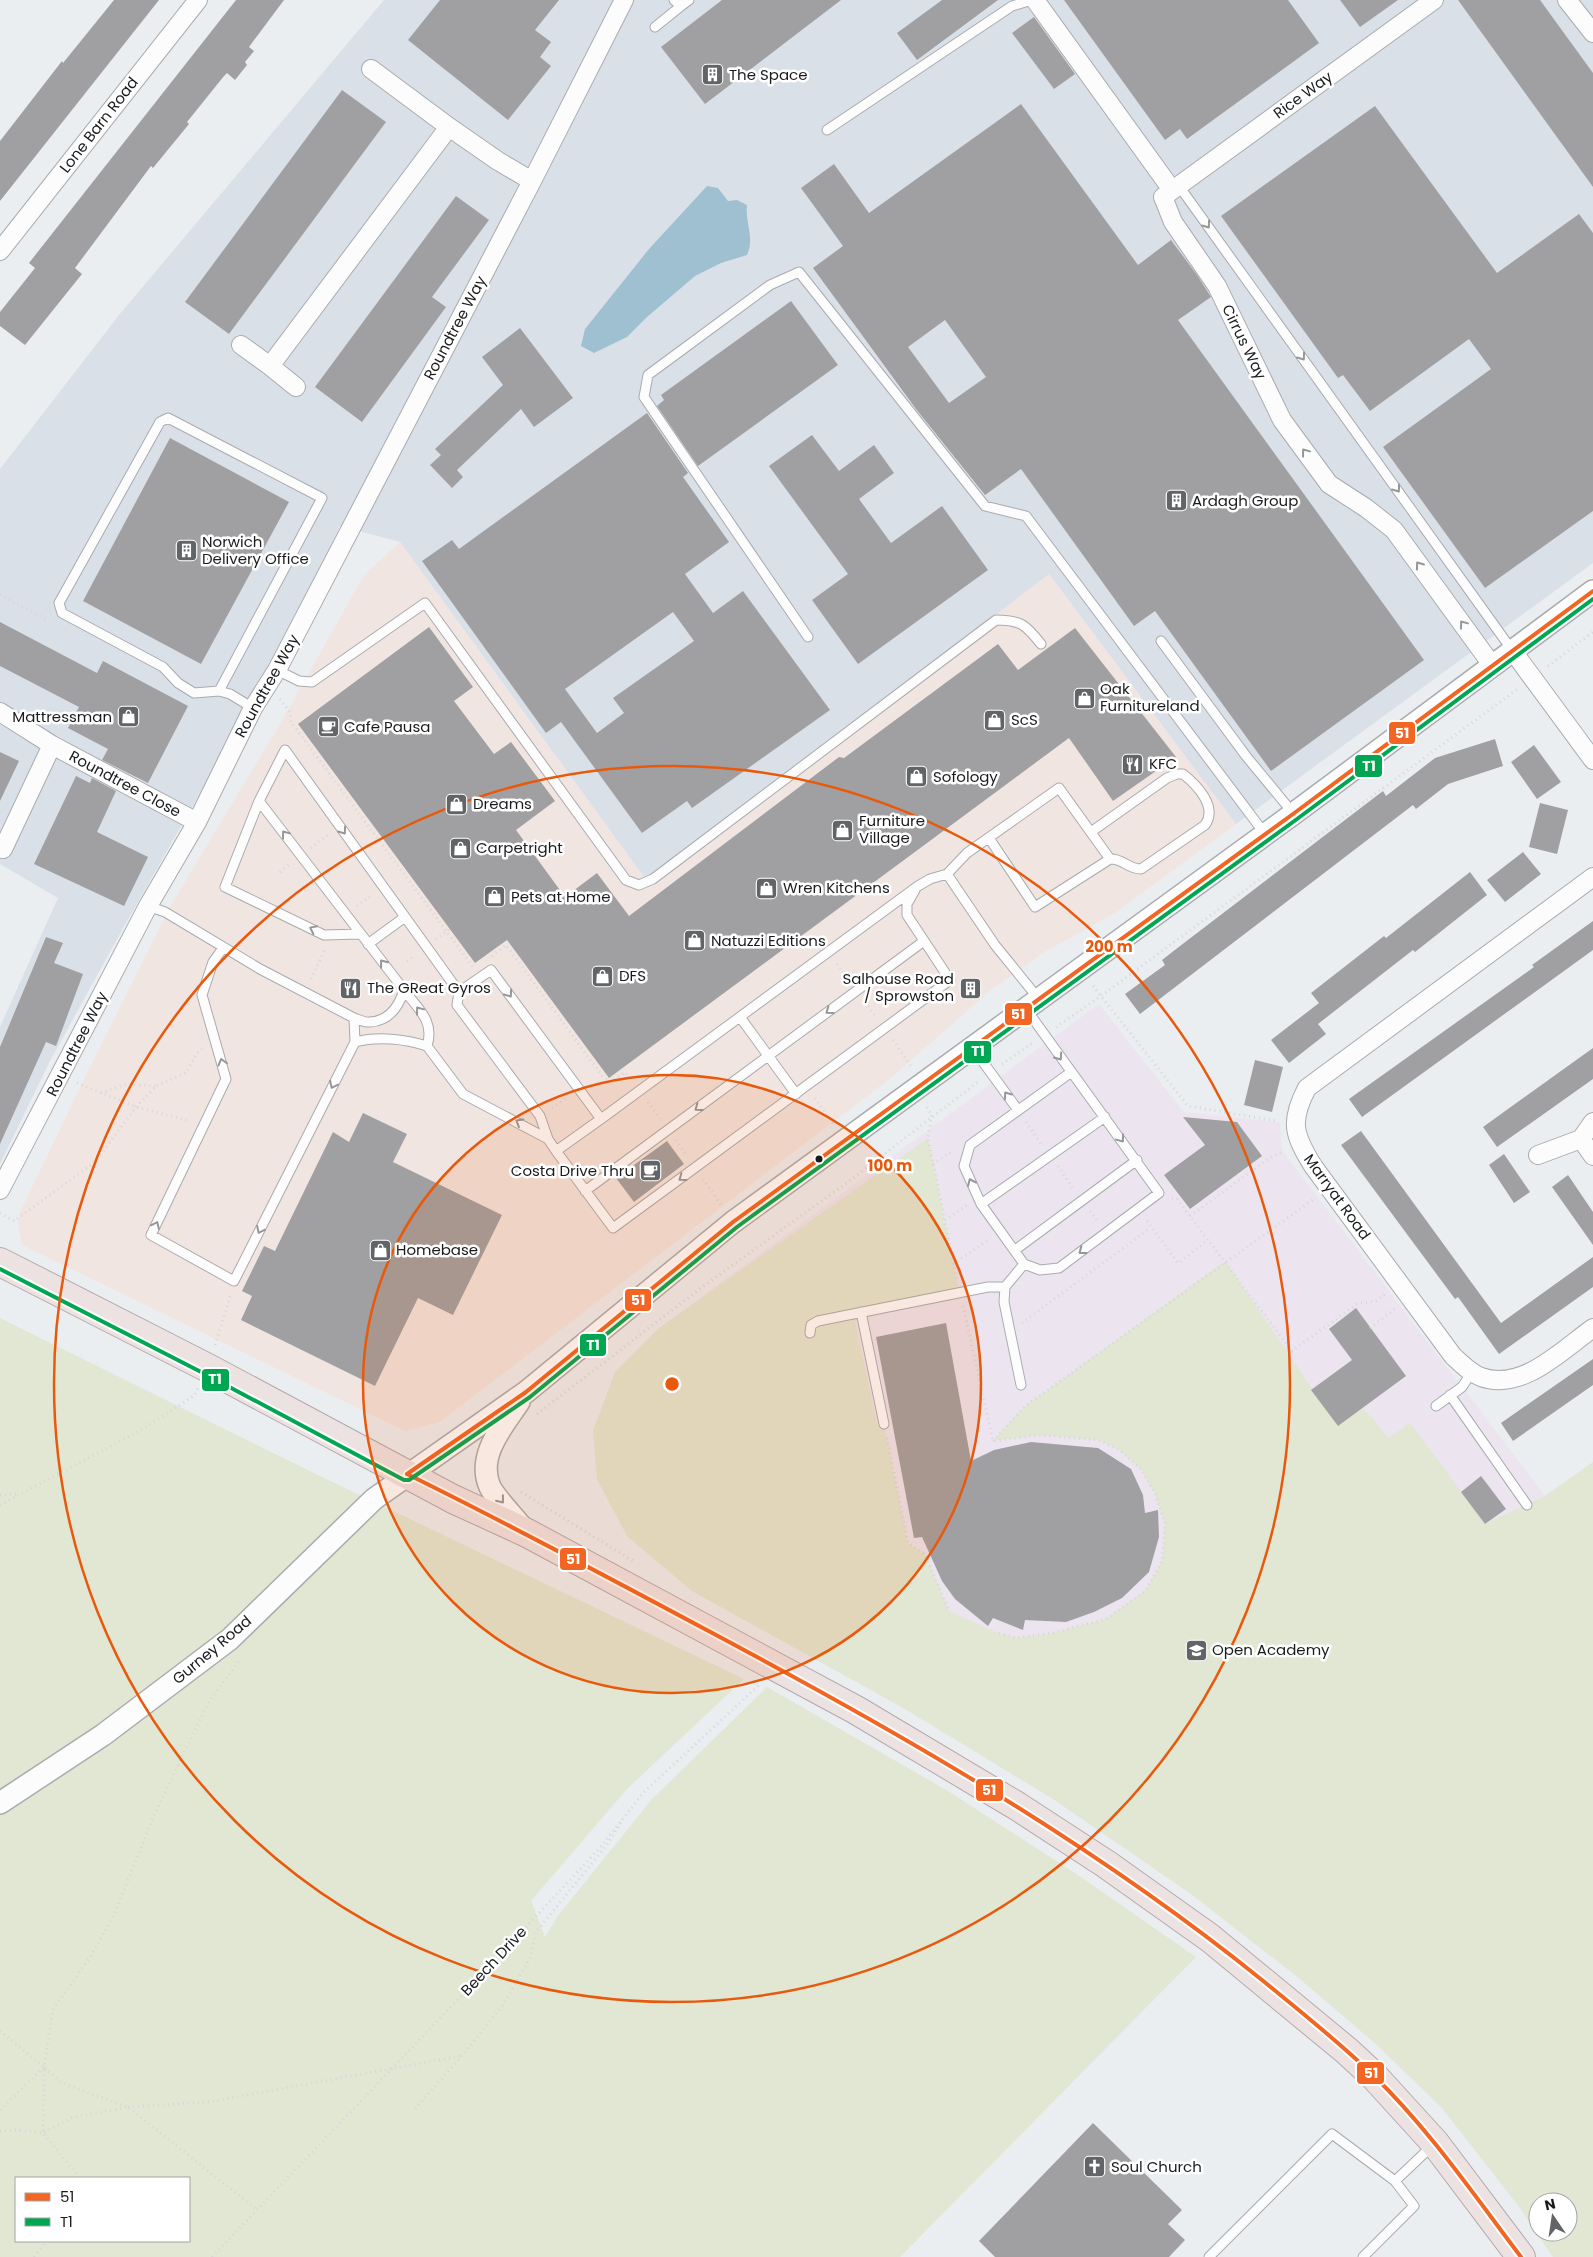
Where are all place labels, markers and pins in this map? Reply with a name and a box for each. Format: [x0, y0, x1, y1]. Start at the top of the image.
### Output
building icon: The Space [701, 63, 725, 87]
place label: The Space [729, 64, 808, 85]
building icon: Ardagh Group [1164, 489, 1188, 513]
place label: Ardagh Group [1192, 490, 1298, 511]
place label: Norwich Delivery Office [202, 531, 309, 569]
building icon: Norwich Delivery Office [174, 539, 198, 563]
place label: Oak Furnitureland [1100, 678, 1200, 716]
shop icon: Oak Furnitureland [1072, 686, 1096, 710]
shop icon: Mattressman [116, 705, 140, 729]
place label: Mattressman [12, 706, 112, 727]
shop icon: ScS [983, 708, 1007, 732]
place label: ScS [1011, 709, 1038, 730]
cafe icon: Cafe Pausa [316, 715, 340, 739]
place label: Cafe Pausa [344, 716, 430, 737]
restaurant icon: KFC [1121, 752, 1145, 776]
place label: KFC [1149, 753, 1177, 774]
shop icon: Sofology [905, 765, 929, 789]
place label: Sofology [933, 766, 998, 787]
shop icon: Dreams [445, 792, 469, 816]
place label: Dreams [473, 793, 532, 814]
place label: Furniture Village [859, 810, 925, 848]
shop icon: Furniture Village [831, 818, 855, 842]
shop icon: Carpetright [448, 836, 472, 860]
place label: Carpetright [476, 837, 563, 858]
shop icon: Wren Kitchens [755, 876, 779, 900]
place label: Wren Kitchens [783, 877, 890, 898]
shop icon: Pets at Home [483, 885, 507, 909]
place label: Pets at Home [511, 886, 611, 907]
shop icon: Natuzzi Editions [683, 929, 707, 953]
place label: Natuzzi Editions [711, 930, 826, 951]
shop icon: DFS [591, 964, 615, 988]
place label: DFS [619, 965, 646, 986]
place label: Salhouse Road / Sprowston [842, 968, 954, 1006]
restaurant icon: The GReat Gyros [339, 976, 363, 1000]
building icon: Salhouse Road / Sprowston [958, 976, 982, 1000]
place label: The GReat Gyros [367, 977, 491, 998]
unlabelled marker [814, 1154, 824, 1164]
cafe icon: Costa Drive Thru [638, 1159, 662, 1183]
place label: Costa Drive Thru [511, 1160, 634, 1181]
shop icon: Homebase [368, 1238, 392, 1262]
place label: Homebase [396, 1239, 478, 1260]
centre of rings [663, 1375, 681, 1393]
school or university icon: Open Academy [1184, 1638, 1208, 1662]
place label: Open Academy [1212, 1639, 1330, 1660]
church icon: Soul Church [1083, 2155, 1107, 2179]
place label: Soul Church [1111, 2156, 1202, 2177]

